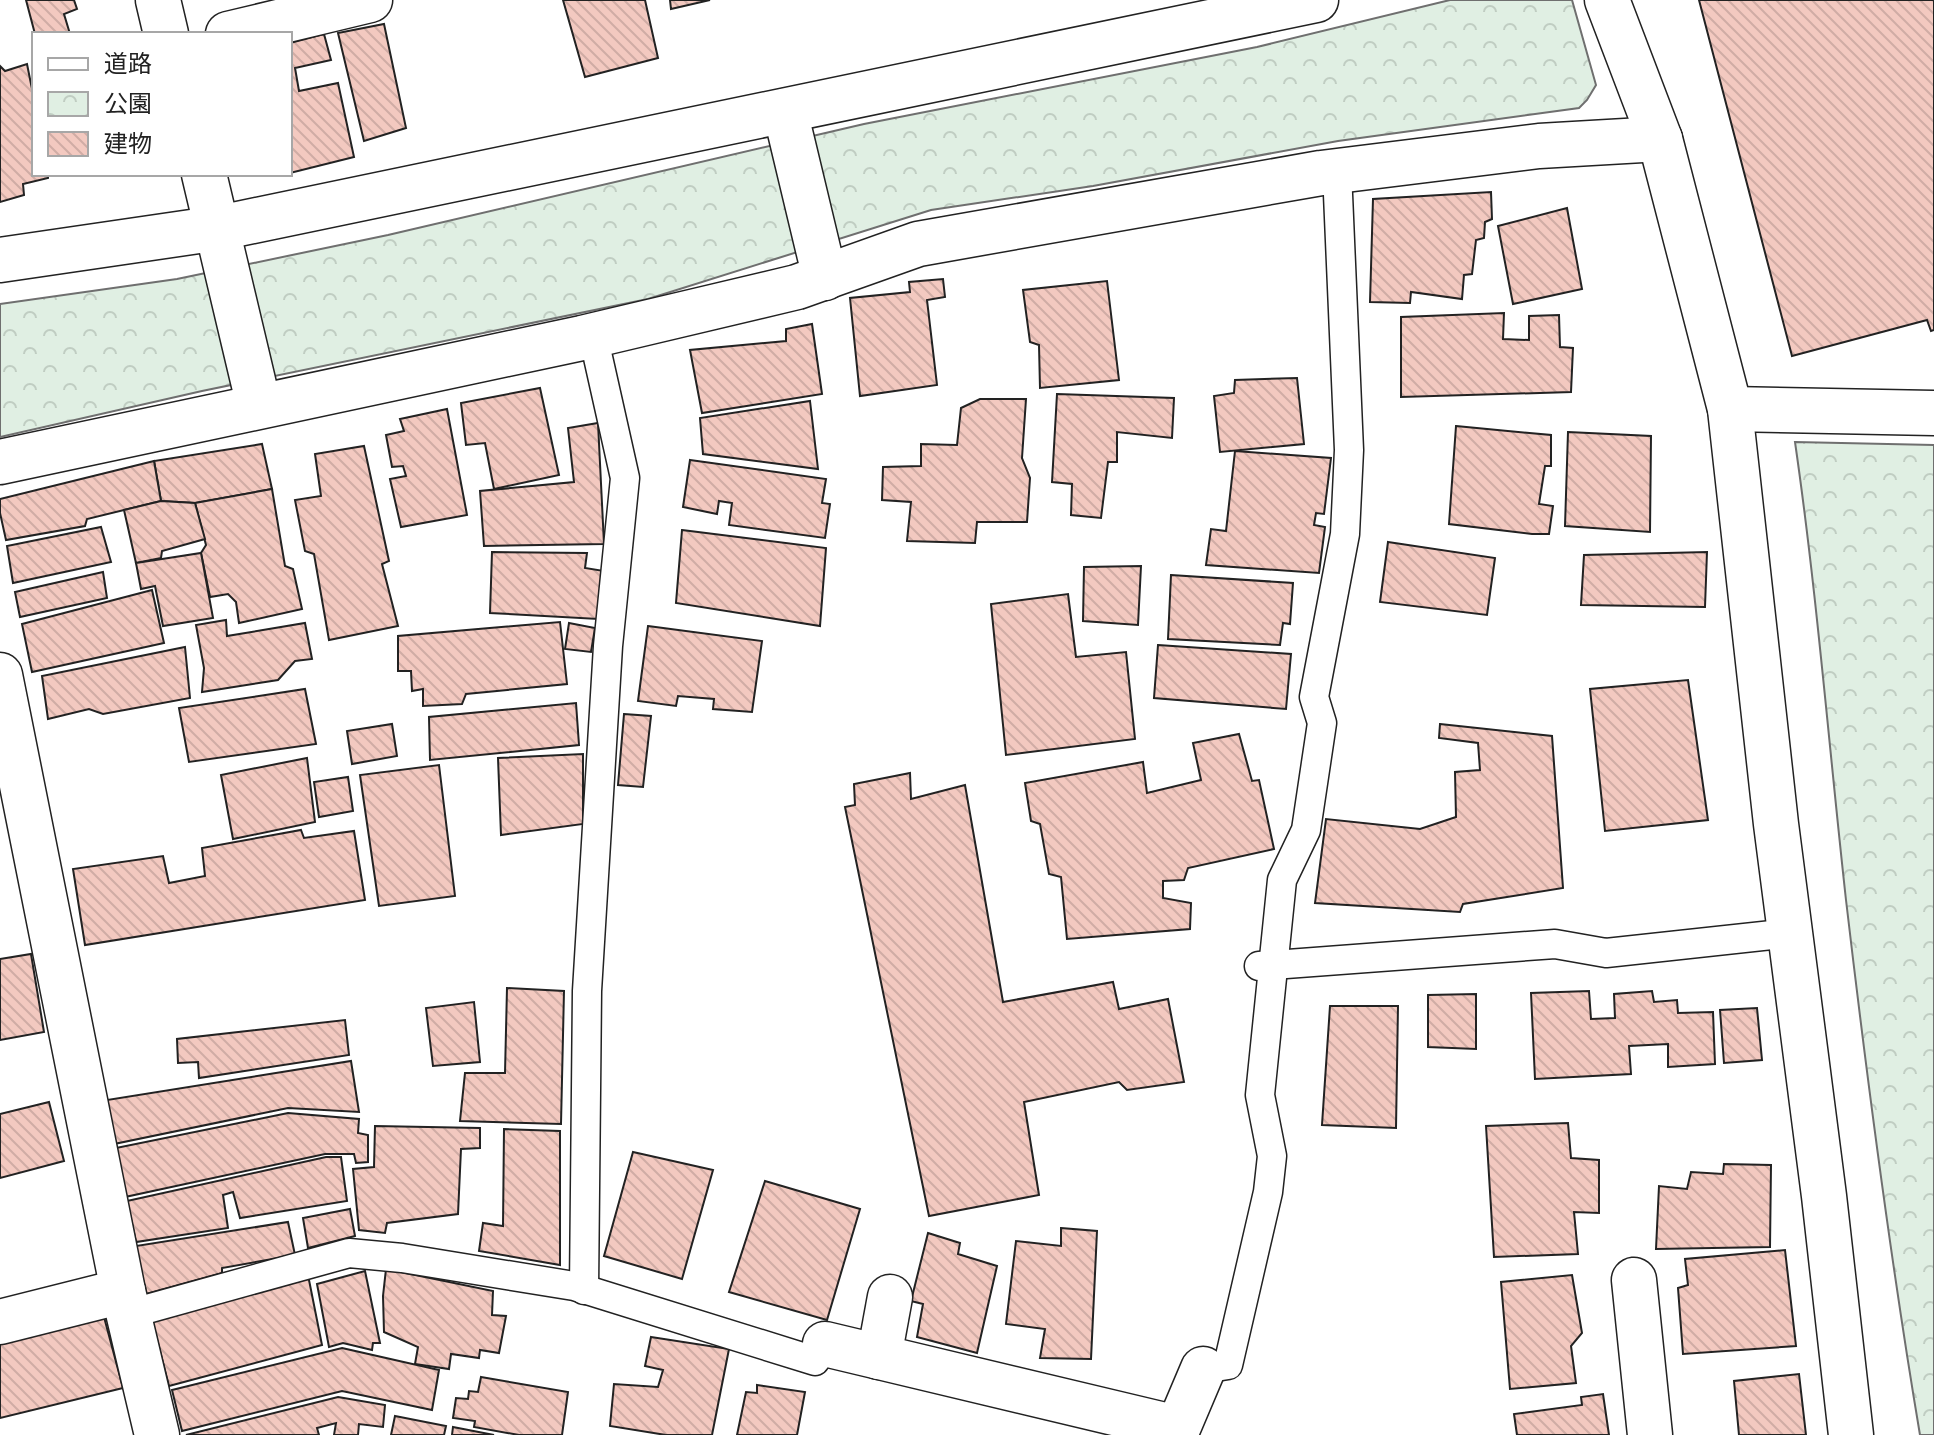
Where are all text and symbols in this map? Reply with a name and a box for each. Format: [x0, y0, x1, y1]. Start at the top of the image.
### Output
legend [32, 32, 292, 176]
text: 道路 [104, 46, 152, 79]
text: 公園 [104, 86, 152, 119]
text: 建物 [104, 126, 152, 159]

